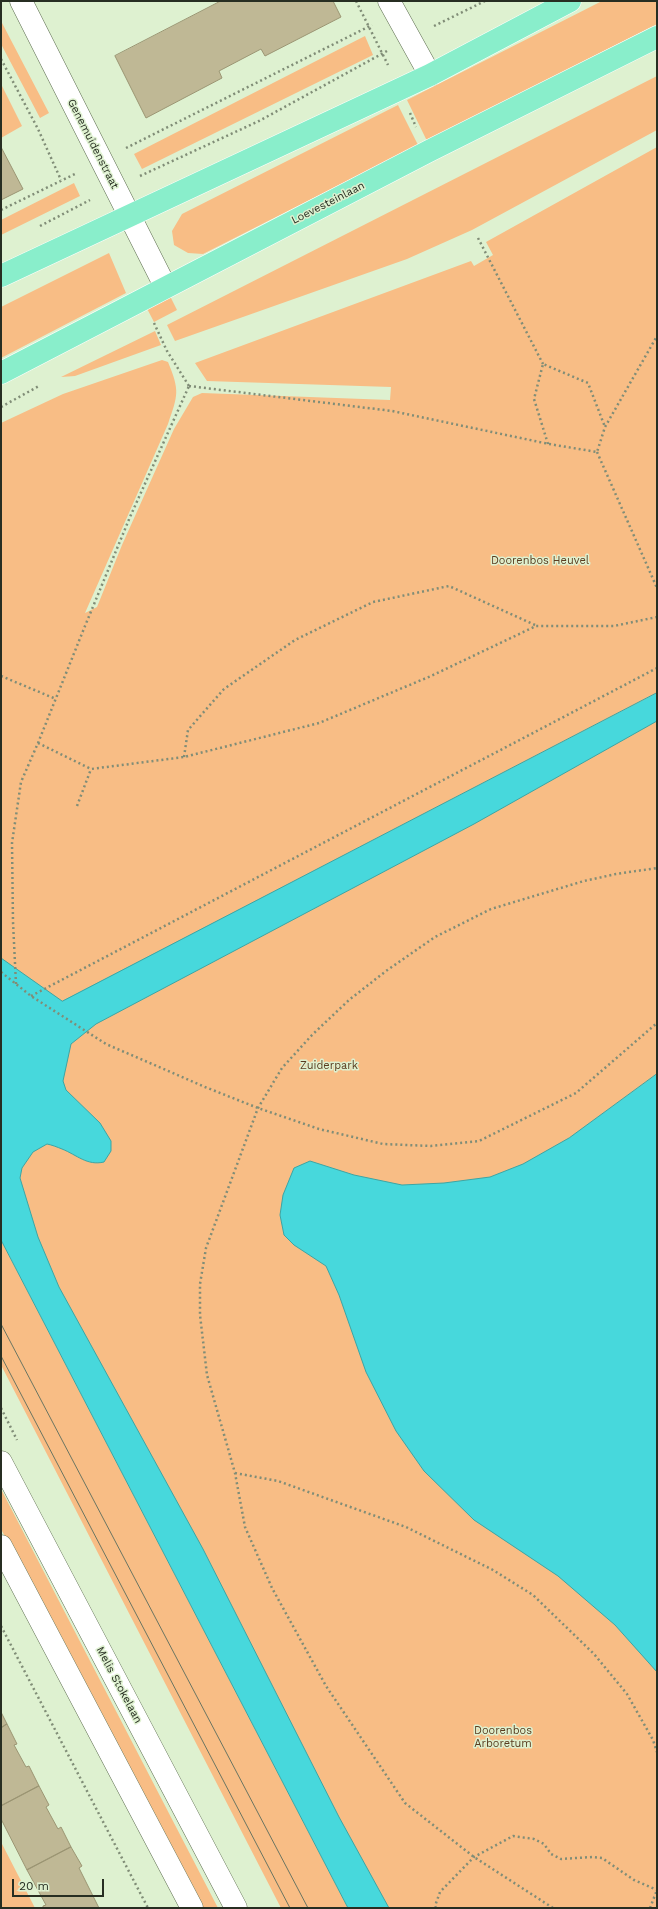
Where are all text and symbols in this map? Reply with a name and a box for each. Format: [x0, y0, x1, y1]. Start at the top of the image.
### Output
street label: Genemuidenstraat [65, 97, 121, 191]
street label: Loevesteinlaan [289, 179, 367, 227]
park label: Doorenbos Heuvel [491, 554, 589, 568]
park label: Zuiderpark [300, 1059, 358, 1073]
street label: Melis Stokelaan [93, 1644, 145, 1726]
park label: Doorenbos Arboretum [474, 1724, 532, 1750]
scale bar [14, 1871, 106, 1897]
text: 20 m [19, 1879, 49, 1893]

